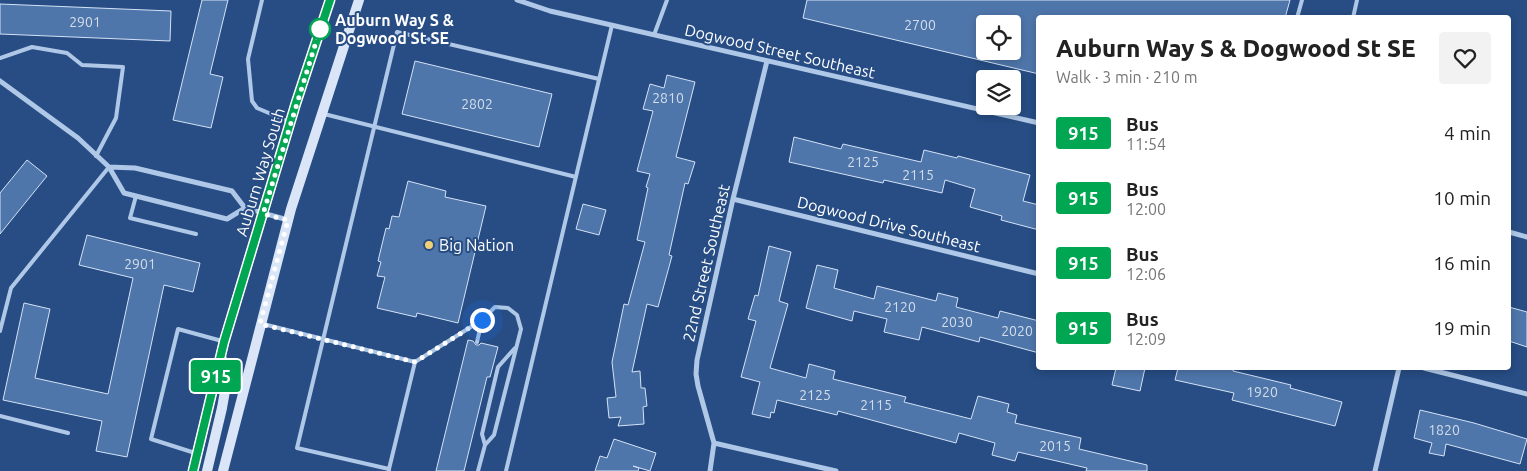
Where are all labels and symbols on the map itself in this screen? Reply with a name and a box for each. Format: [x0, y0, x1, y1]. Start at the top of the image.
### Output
place label: Auburn Way S & Dogwood St SE [335, 11, 454, 47]
house number: 2901 [69, 14, 101, 30]
house number: 2700 [904, 17, 936, 33]
marker: Auburn Way S & Dogwood St SE [309, 18, 331, 40]
street label: Dogwood Street Southeast [683, 20, 878, 82]
house number: 2810 [652, 90, 684, 106]
house number: 2802 [461, 96, 493, 112]
street label: Auburn Way South [232, 106, 288, 238]
house number: 2125 [847, 154, 879, 170]
house number: 2115 [902, 167, 934, 183]
street label: 22nd Street Southeast [679, 182, 733, 344]
street label: Dogwood Drive Southeast [796, 193, 983, 256]
place label: Big Nation [439, 236, 514, 254]
marker: Big Nation [423, 239, 435, 251]
house number: 2901 [124, 256, 156, 272]
house number: 2120 [884, 299, 916, 315]
your location [470, 308, 495, 333]
house number: 2030 [941, 314, 973, 330]
house number: 2020 [1001, 323, 1033, 339]
line badge: 915 [187, 360, 245, 392]
house number: 1920 [1246, 384, 1278, 400]
house number: 2125 [799, 387, 831, 403]
house number: 2115 [860, 397, 892, 413]
house number: 1820 [1428, 422, 1460, 438]
house number: 2015 [1039, 438, 1071, 454]

